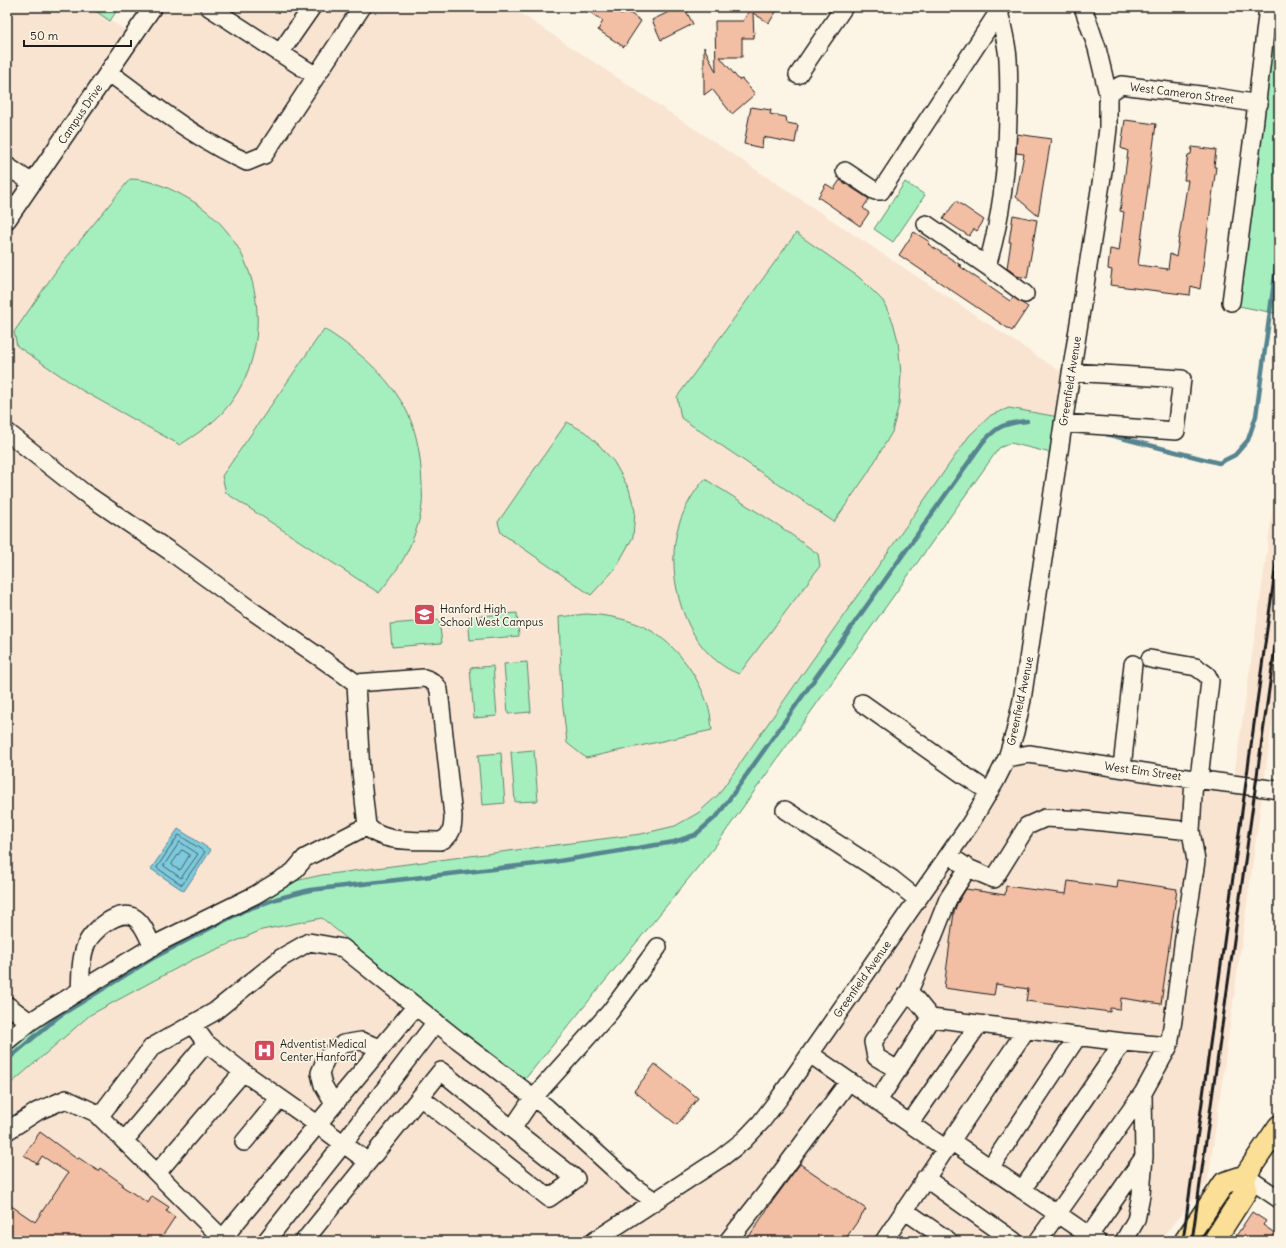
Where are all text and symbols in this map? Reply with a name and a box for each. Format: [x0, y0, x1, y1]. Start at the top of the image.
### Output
scale bar [24, 22, 131, 48]
text: 50 m [30, 28, 59, 43]
street label: West Cameron Street [1129, 80, 1235, 106]
street label: Campus Drive [55, 81, 105, 147]
street label: Greenfield Avenue [1056, 335, 1084, 427]
school or university icon: Hanford High School West Campus [412, 602, 438, 628]
place label: Hanford High School West Campus [440, 602, 543, 629]
street label: Greenfield Avenue [1004, 655, 1036, 747]
street label: West Elm Street [1104, 759, 1183, 783]
street label: Greenfield Avenue [830, 938, 894, 1020]
hospital icon: Adventist Medical Center Hanford [252, 1037, 278, 1063]
place label: Adventist Medical Center Hanford [280, 1037, 367, 1064]

